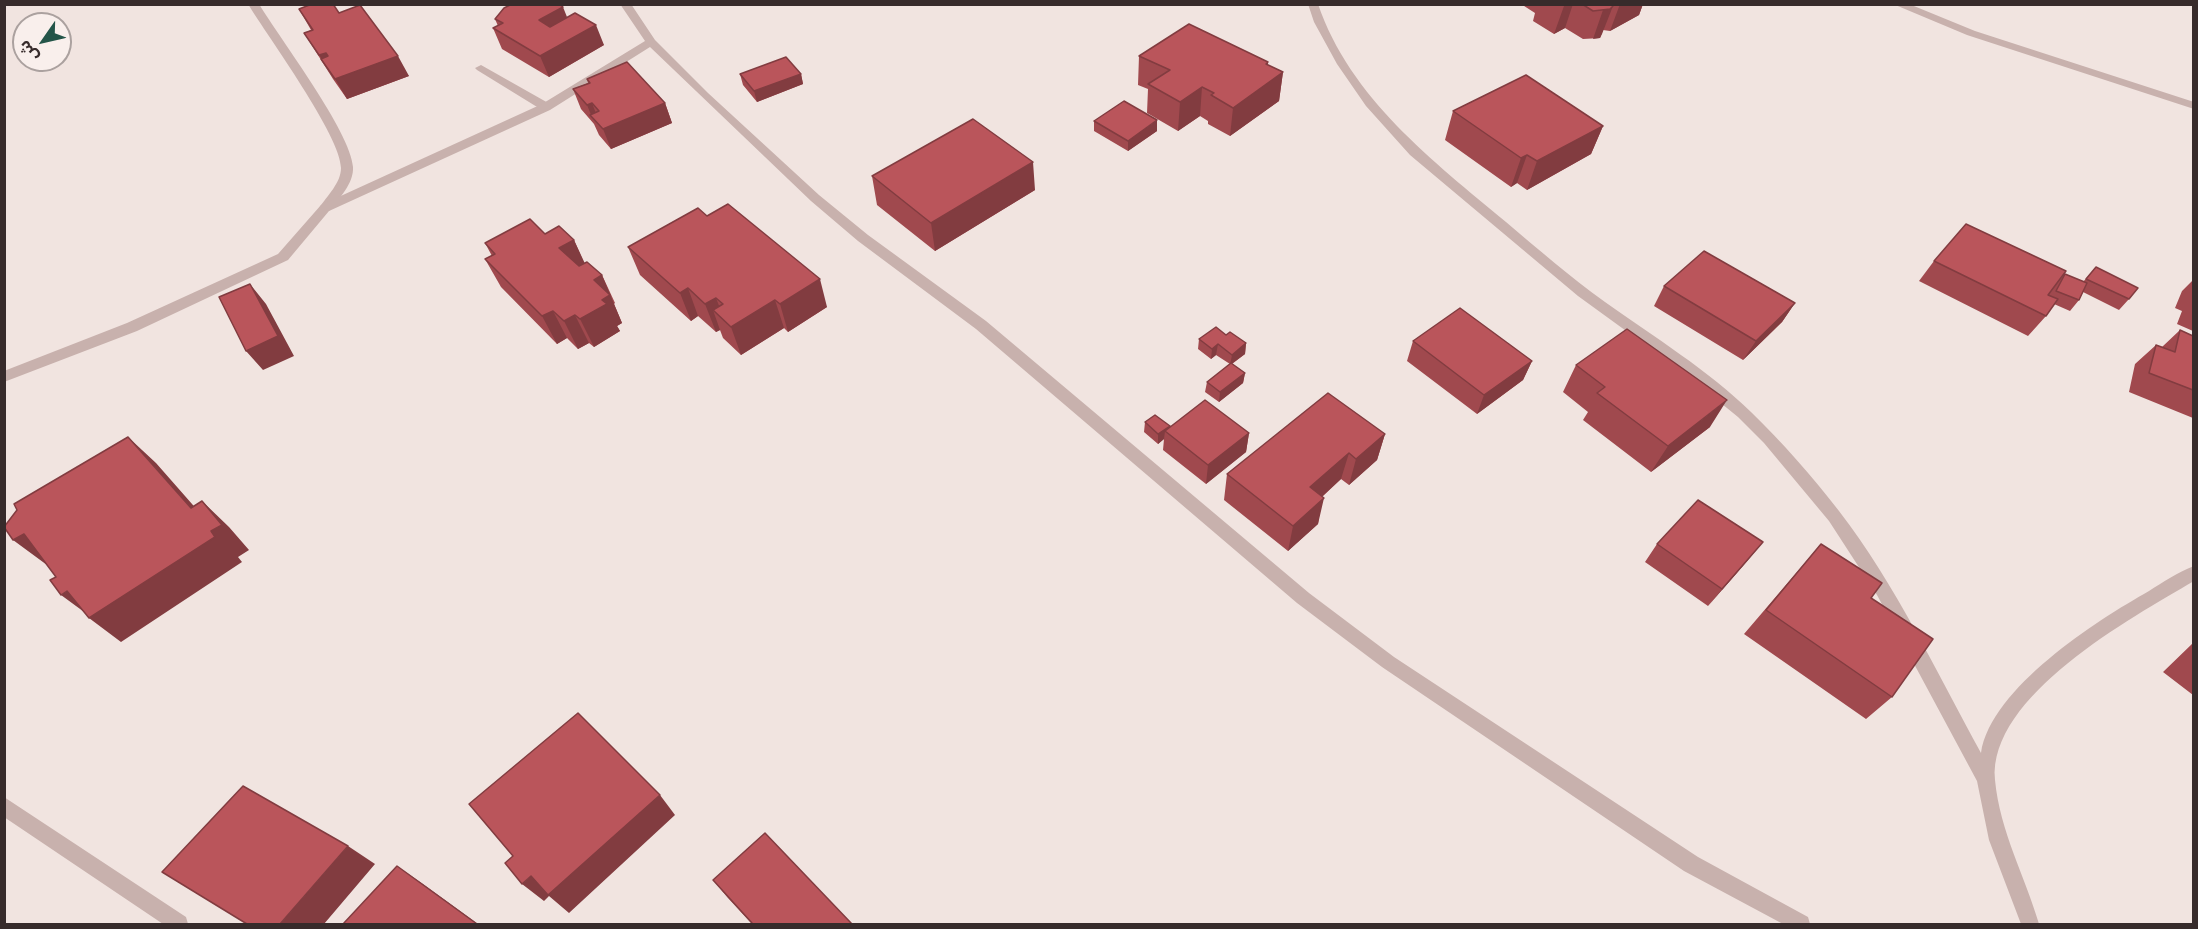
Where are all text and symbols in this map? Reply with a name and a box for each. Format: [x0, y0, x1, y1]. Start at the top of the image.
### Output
north arrow [12, 12, 72, 72]
text: ش [14, 36, 43, 66]

